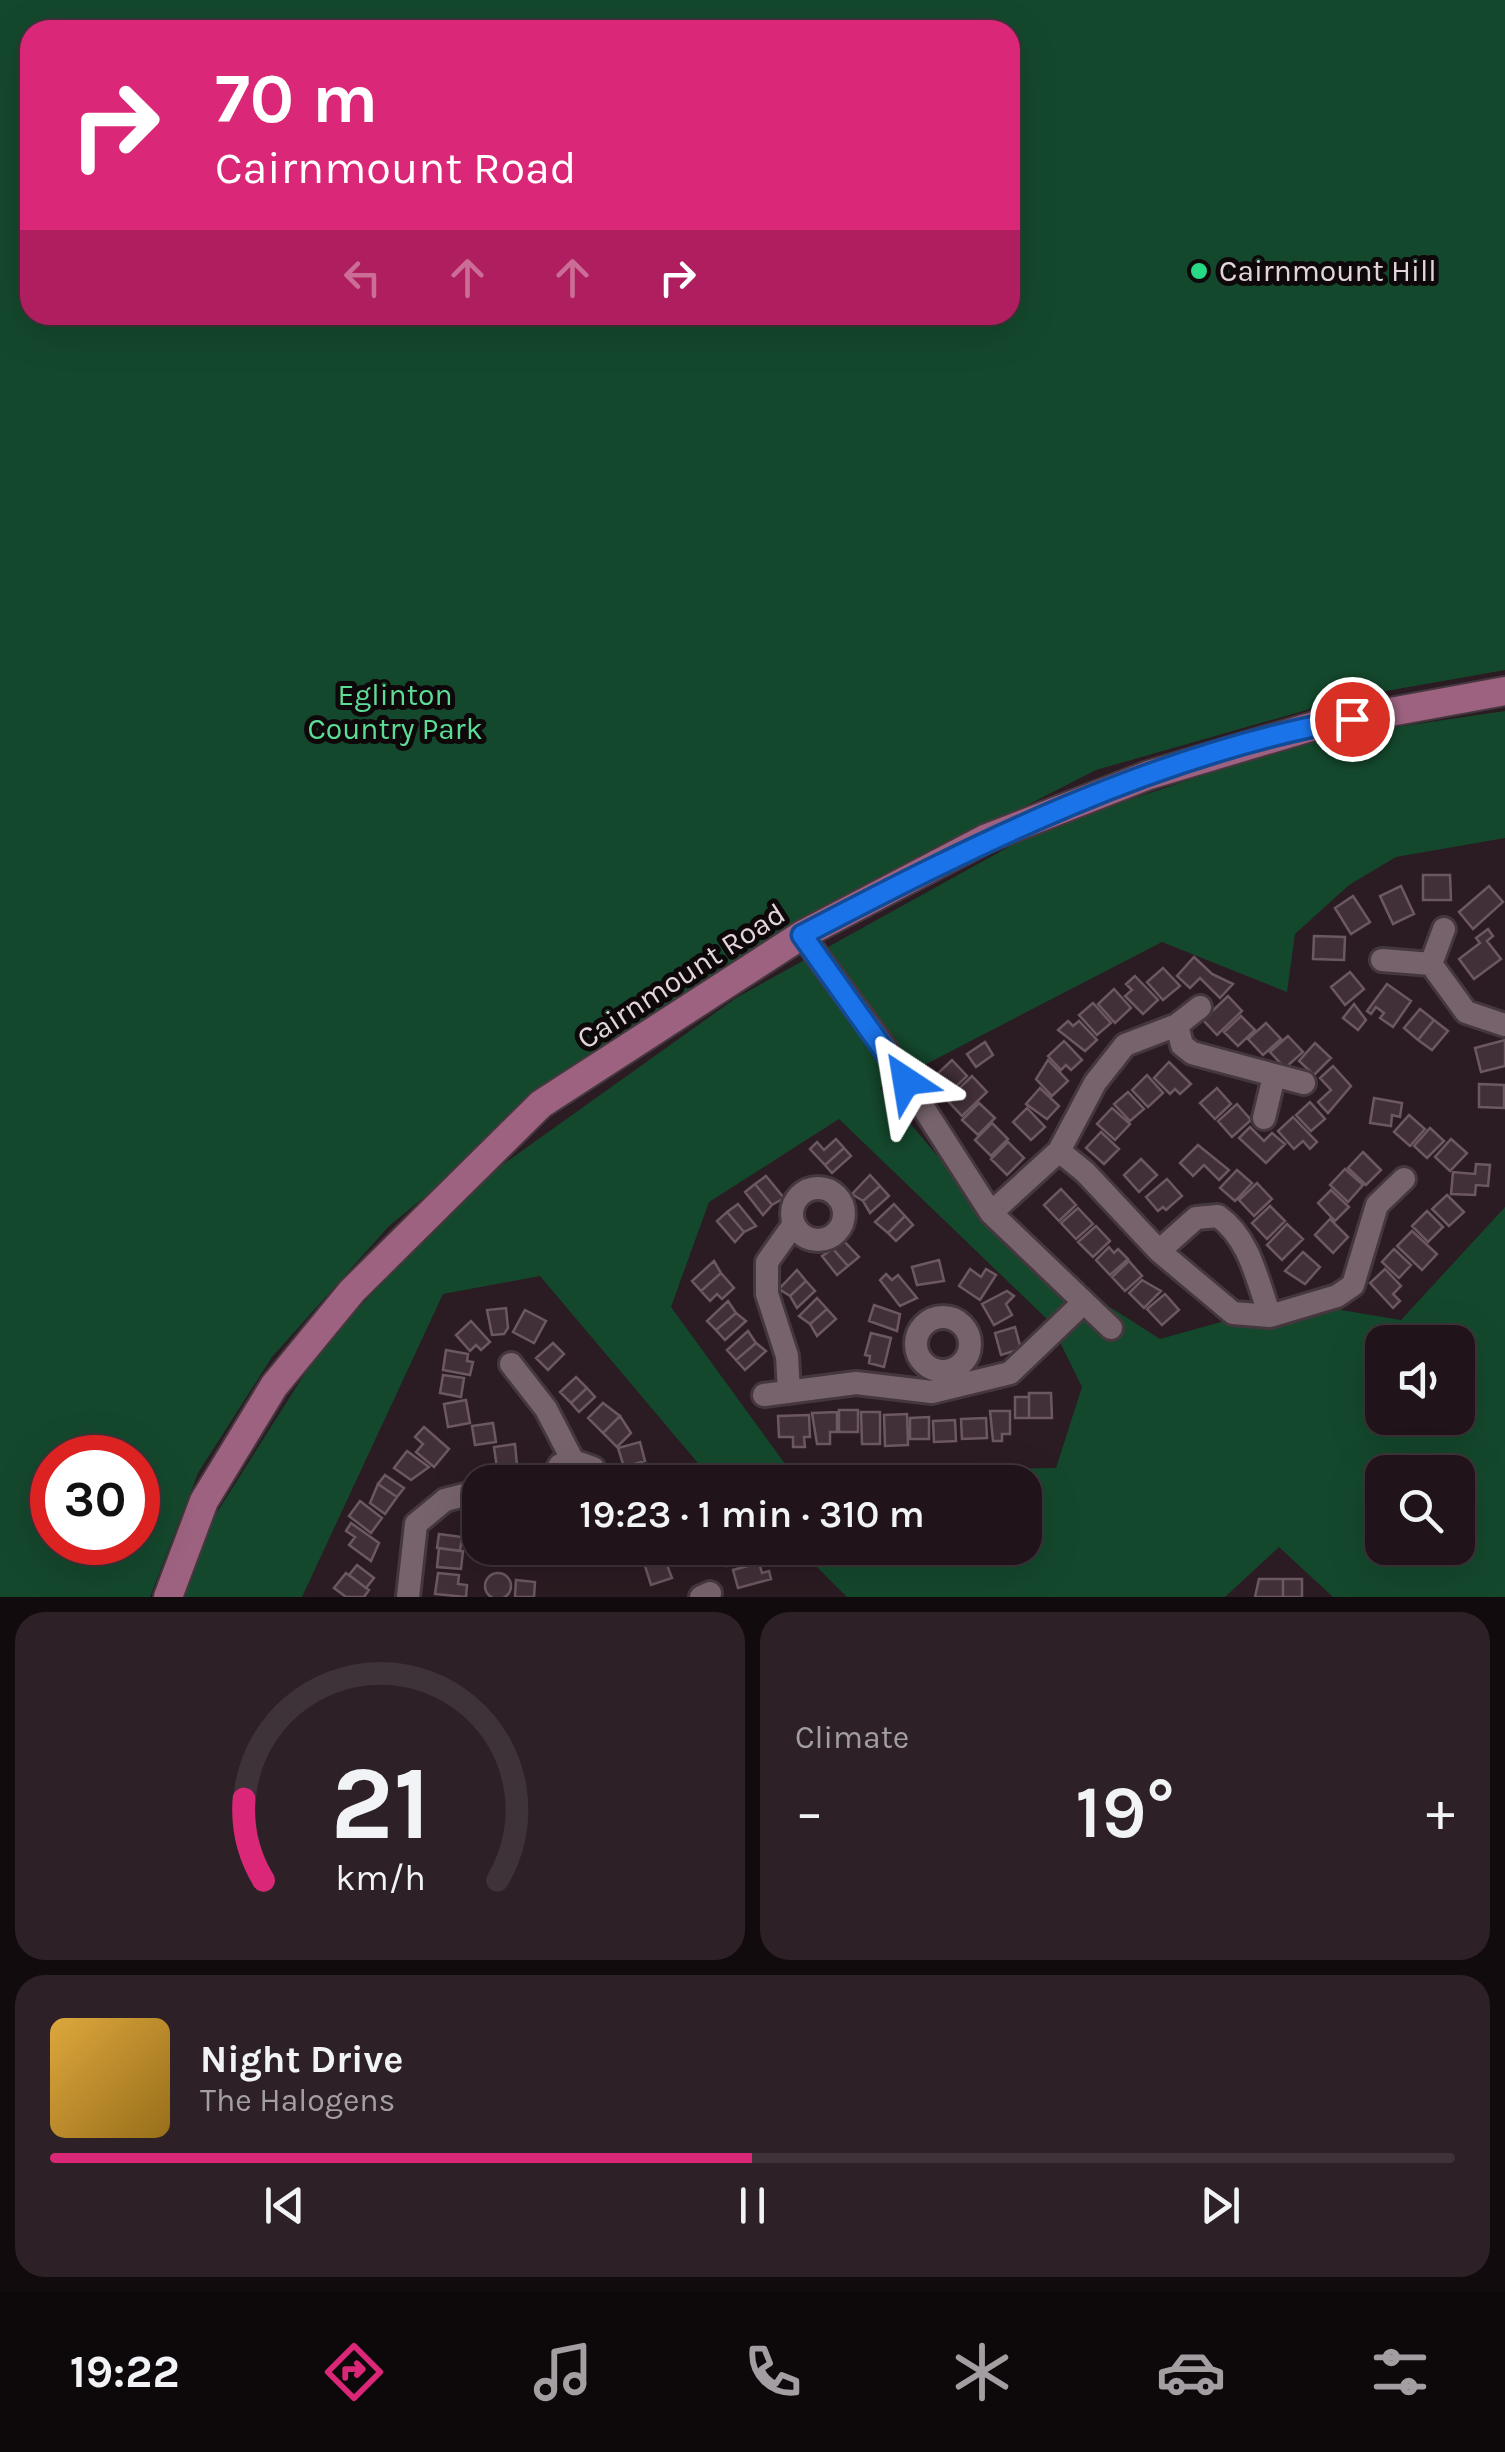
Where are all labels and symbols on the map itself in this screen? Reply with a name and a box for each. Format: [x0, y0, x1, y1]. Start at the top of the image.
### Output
place label: Cairnmount Hill [1219, 253, 1437, 289]
marker: Cairnmount Hill [1188, 260, 1210, 282]
park label: Eglinton Country Park [307, 677, 483, 747]
pin [1310, 677, 1395, 762]
street label: Cairnmount Road [570, 895, 792, 1057]
position arrow [854, 1029, 958, 1133]
speed limit sign: 30 [30, 1435, 160, 1565]

